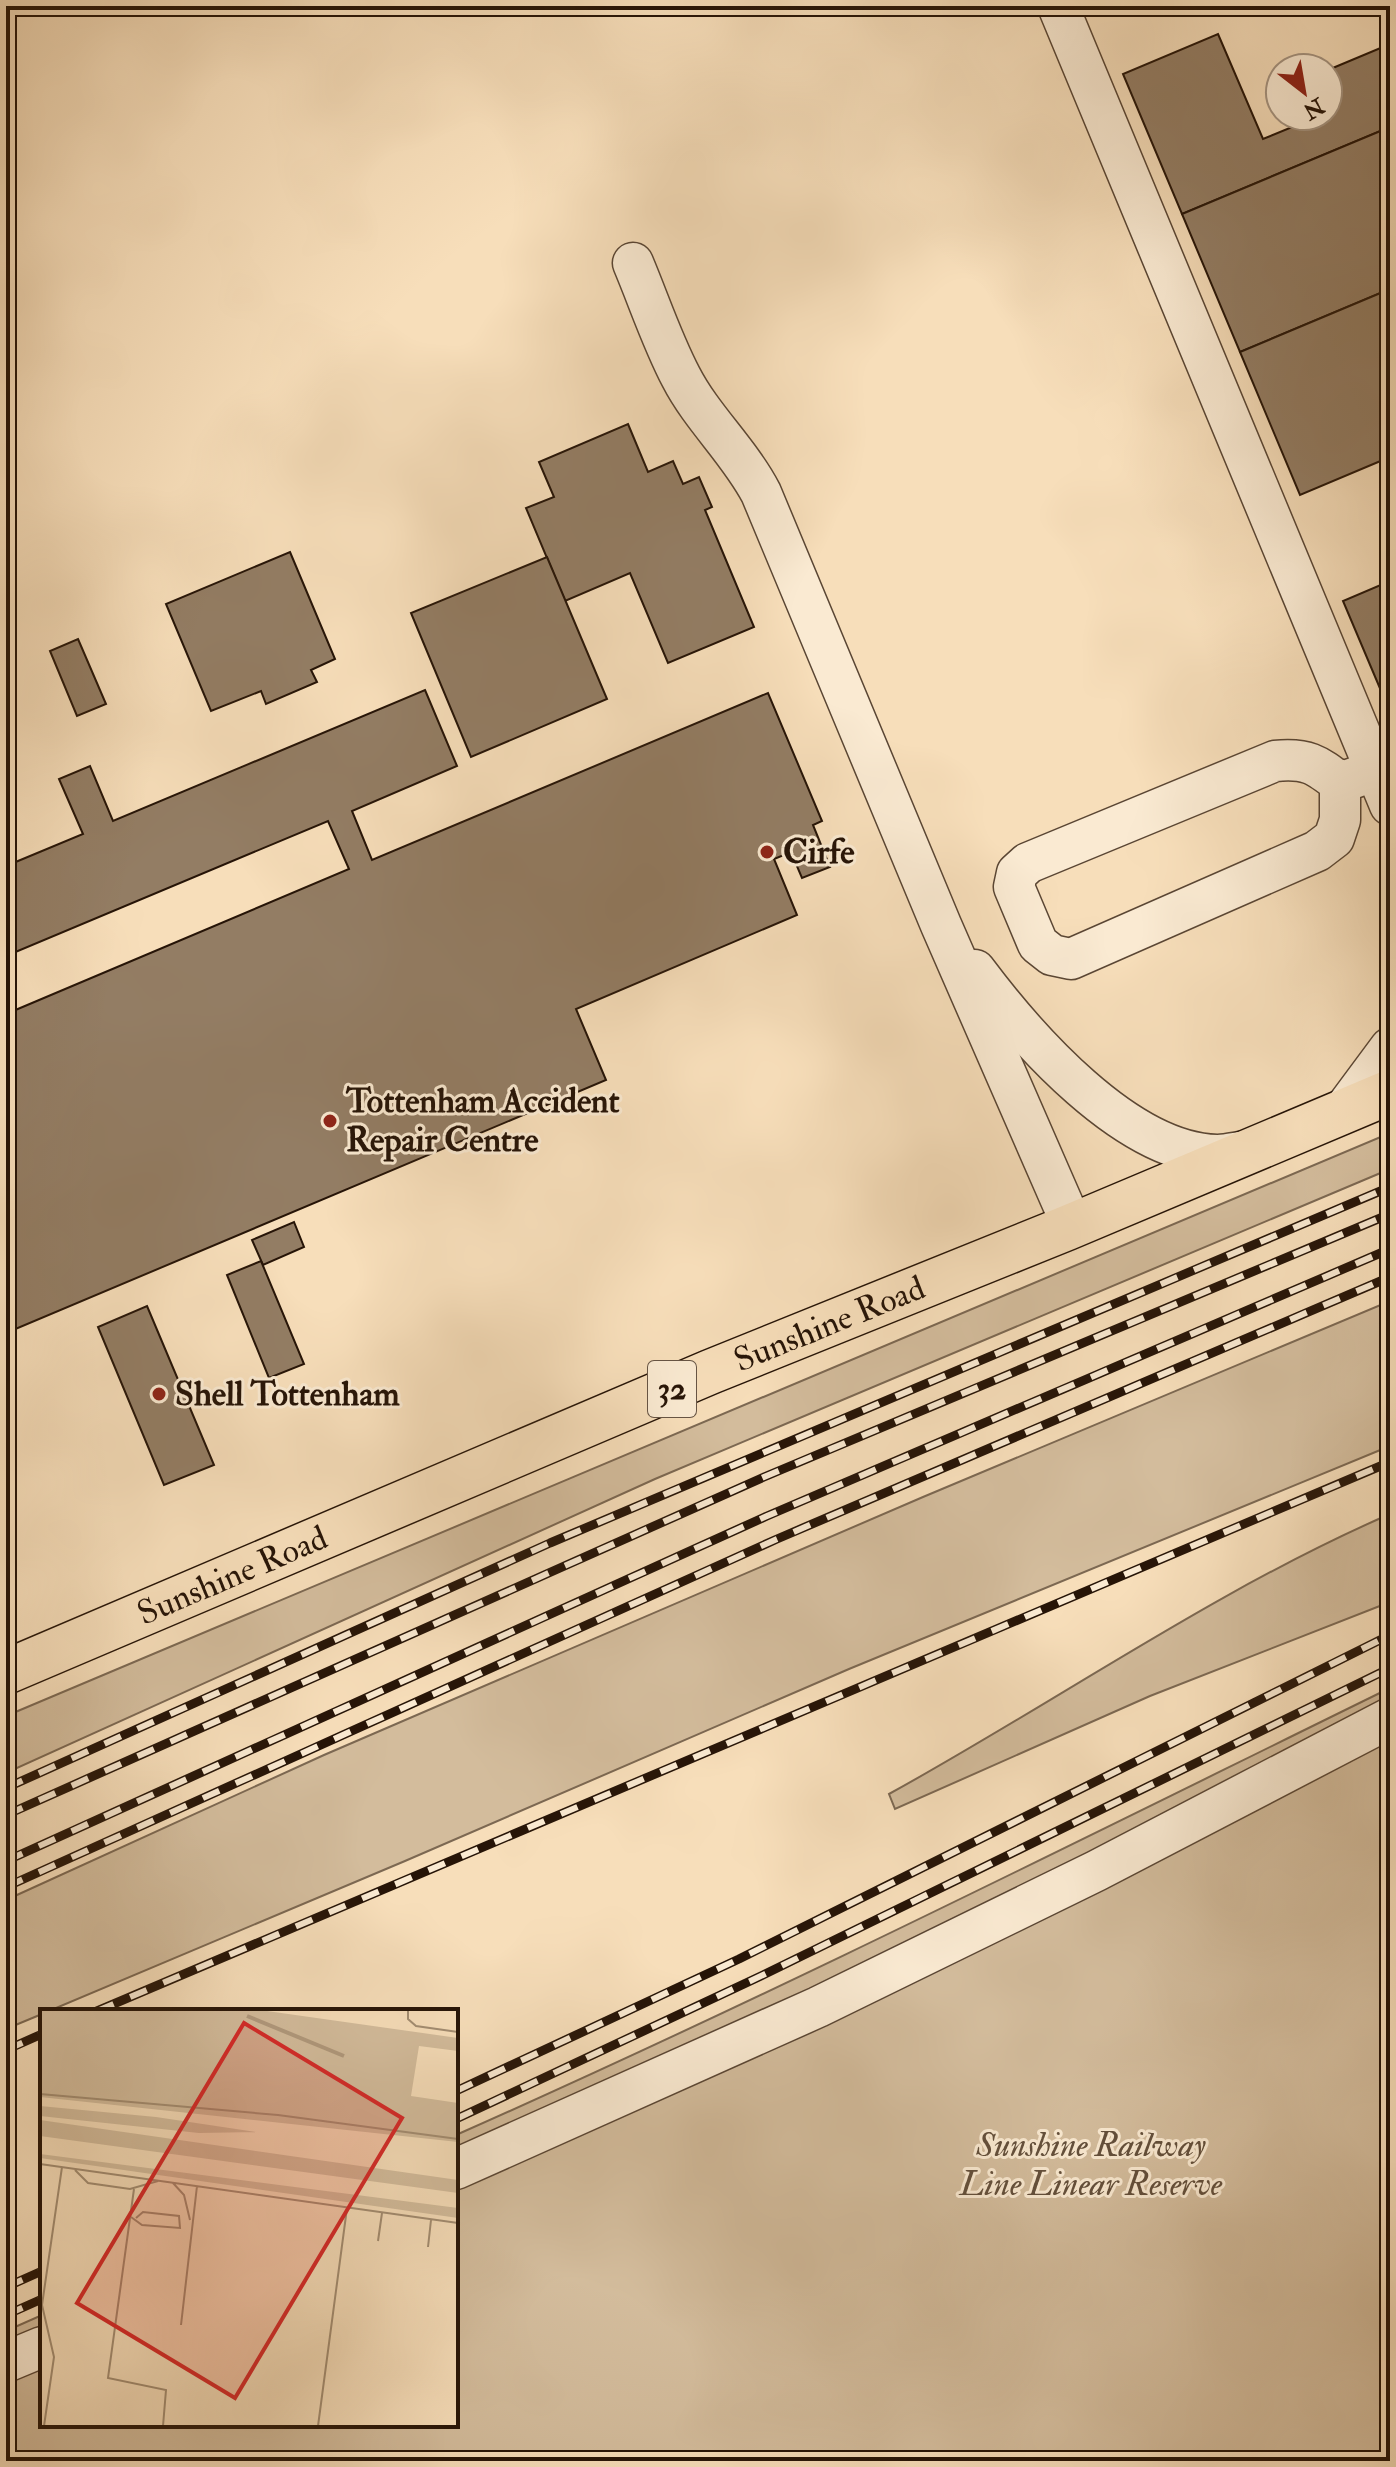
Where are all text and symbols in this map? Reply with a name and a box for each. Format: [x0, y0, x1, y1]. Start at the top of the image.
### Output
north arrow [1264, 52, 1344, 132]
text: N [1298, 91, 1330, 126]
place label: Cirfe [783, 831, 855, 874]
marker: Cirfe [758, 843, 776, 861]
place label: Tottenham Accident Repair Centre [345, 1080, 619, 1162]
marker: Tottenham Accident Repair Centre [321, 1112, 339, 1130]
street label: Sunshine Road [728, 1266, 932, 1382]
road number: 32 [648, 1361, 696, 1417]
place label: Shell Tottenham [175, 1373, 400, 1416]
marker: Shell Tottenham [150, 1385, 168, 1403]
street label: Sunshine Road [131, 1516, 334, 1635]
inset map [40, 2009, 458, 2427]
park label: Sunshine Railway Line Linear Reserve [958, 2124, 1223, 2206]

